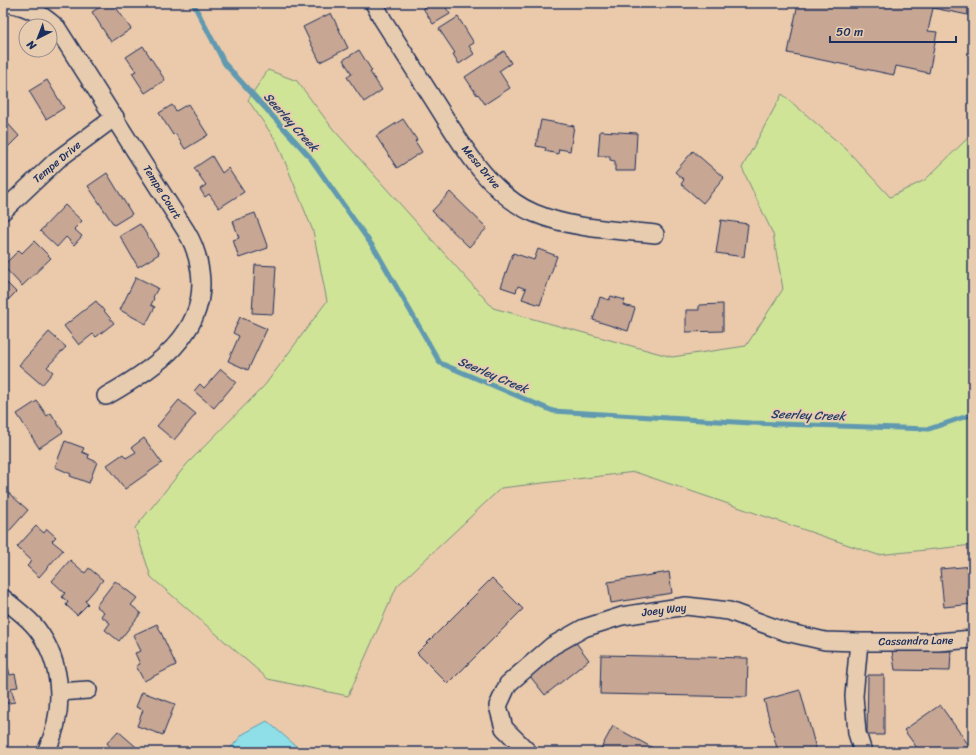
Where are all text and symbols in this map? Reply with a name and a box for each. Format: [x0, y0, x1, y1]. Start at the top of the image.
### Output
north arrow [18, 18, 58, 58]
scale bar [830, 18, 956, 44]
text: 50 m [836, 21, 863, 43]
text: N [22, 35, 42, 55]
water label: Seerley Creek [258, 87, 325, 158]
street label: Tempe Drive [29, 136, 86, 188]
street label: Mesa Drive [457, 141, 506, 194]
street label: Tempe Court [138, 161, 186, 223]
water label: Seerley Creek [454, 350, 533, 400]
water label: Seerley Creek [770, 403, 847, 427]
street label: Joey Way [640, 598, 688, 622]
street label: Cassandra Lane [878, 631, 954, 651]

